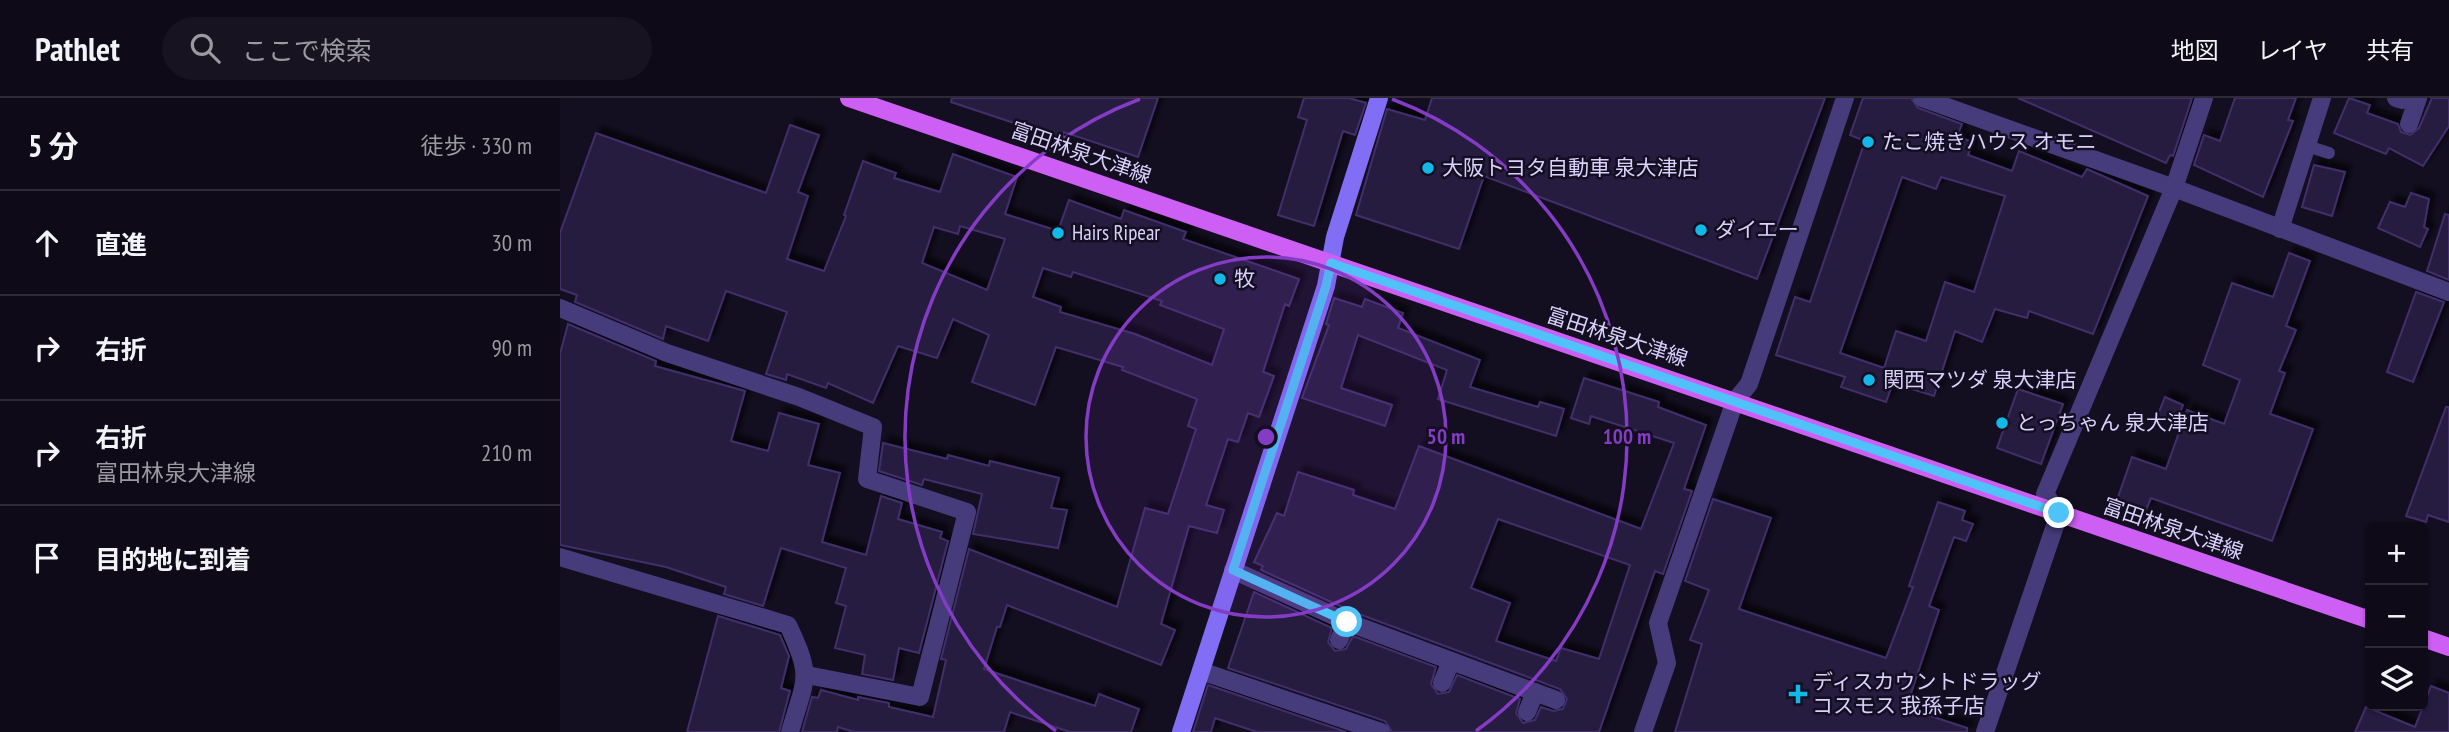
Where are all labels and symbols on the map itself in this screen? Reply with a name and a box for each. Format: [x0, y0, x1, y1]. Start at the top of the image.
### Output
street label: 富田林泉大津線 [1007, 116, 1155, 189]
place label: たこ焼きハウス オモニ [1882, 128, 2096, 155]
marker: たこ焼きハウス オモニ [1860, 134, 1876, 150]
place label: 大阪トヨタ自動車 泉大津店 [1442, 154, 1698, 181]
marker: 大阪トヨタ自動車 泉大津店 [1420, 160, 1436, 176]
place label: ダイエー [1715, 216, 1799, 243]
place label: Hairs Ripear [1072, 219, 1160, 246]
marker: ダイエー [1693, 222, 1709, 238]
marker: Hairs Ripear [1050, 225, 1066, 241]
place label: 牧 [1234, 265, 1255, 292]
marker: 牧 [1212, 271, 1228, 287]
street label: 富田林泉大津線 [1543, 301, 1691, 372]
place label: 関西マツダ 泉大津店 [1883, 366, 2076, 393]
marker: 関西マツダ 泉大津店 [1861, 372, 1877, 388]
place label: とっちゃん 泉大津店 [2016, 409, 2209, 436]
marker: とっちゃん 泉大津店 [1994, 415, 2010, 431]
text: 50 m [1427, 423, 1465, 450]
text: 100 m [1603, 423, 1651, 450]
centre of rings [1254, 425, 1278, 449]
street label: 富田林泉大津線 [2099, 492, 2247, 565]
route end [2043, 497, 2074, 528]
route start [1331, 606, 1362, 637]
place label: ディスカウントドラッグ コスモス 我孫子店 [1812, 668, 2042, 719]
marker: ディスカウントドラッグ コスモス 我孫子店 [1790, 686, 1806, 702]

